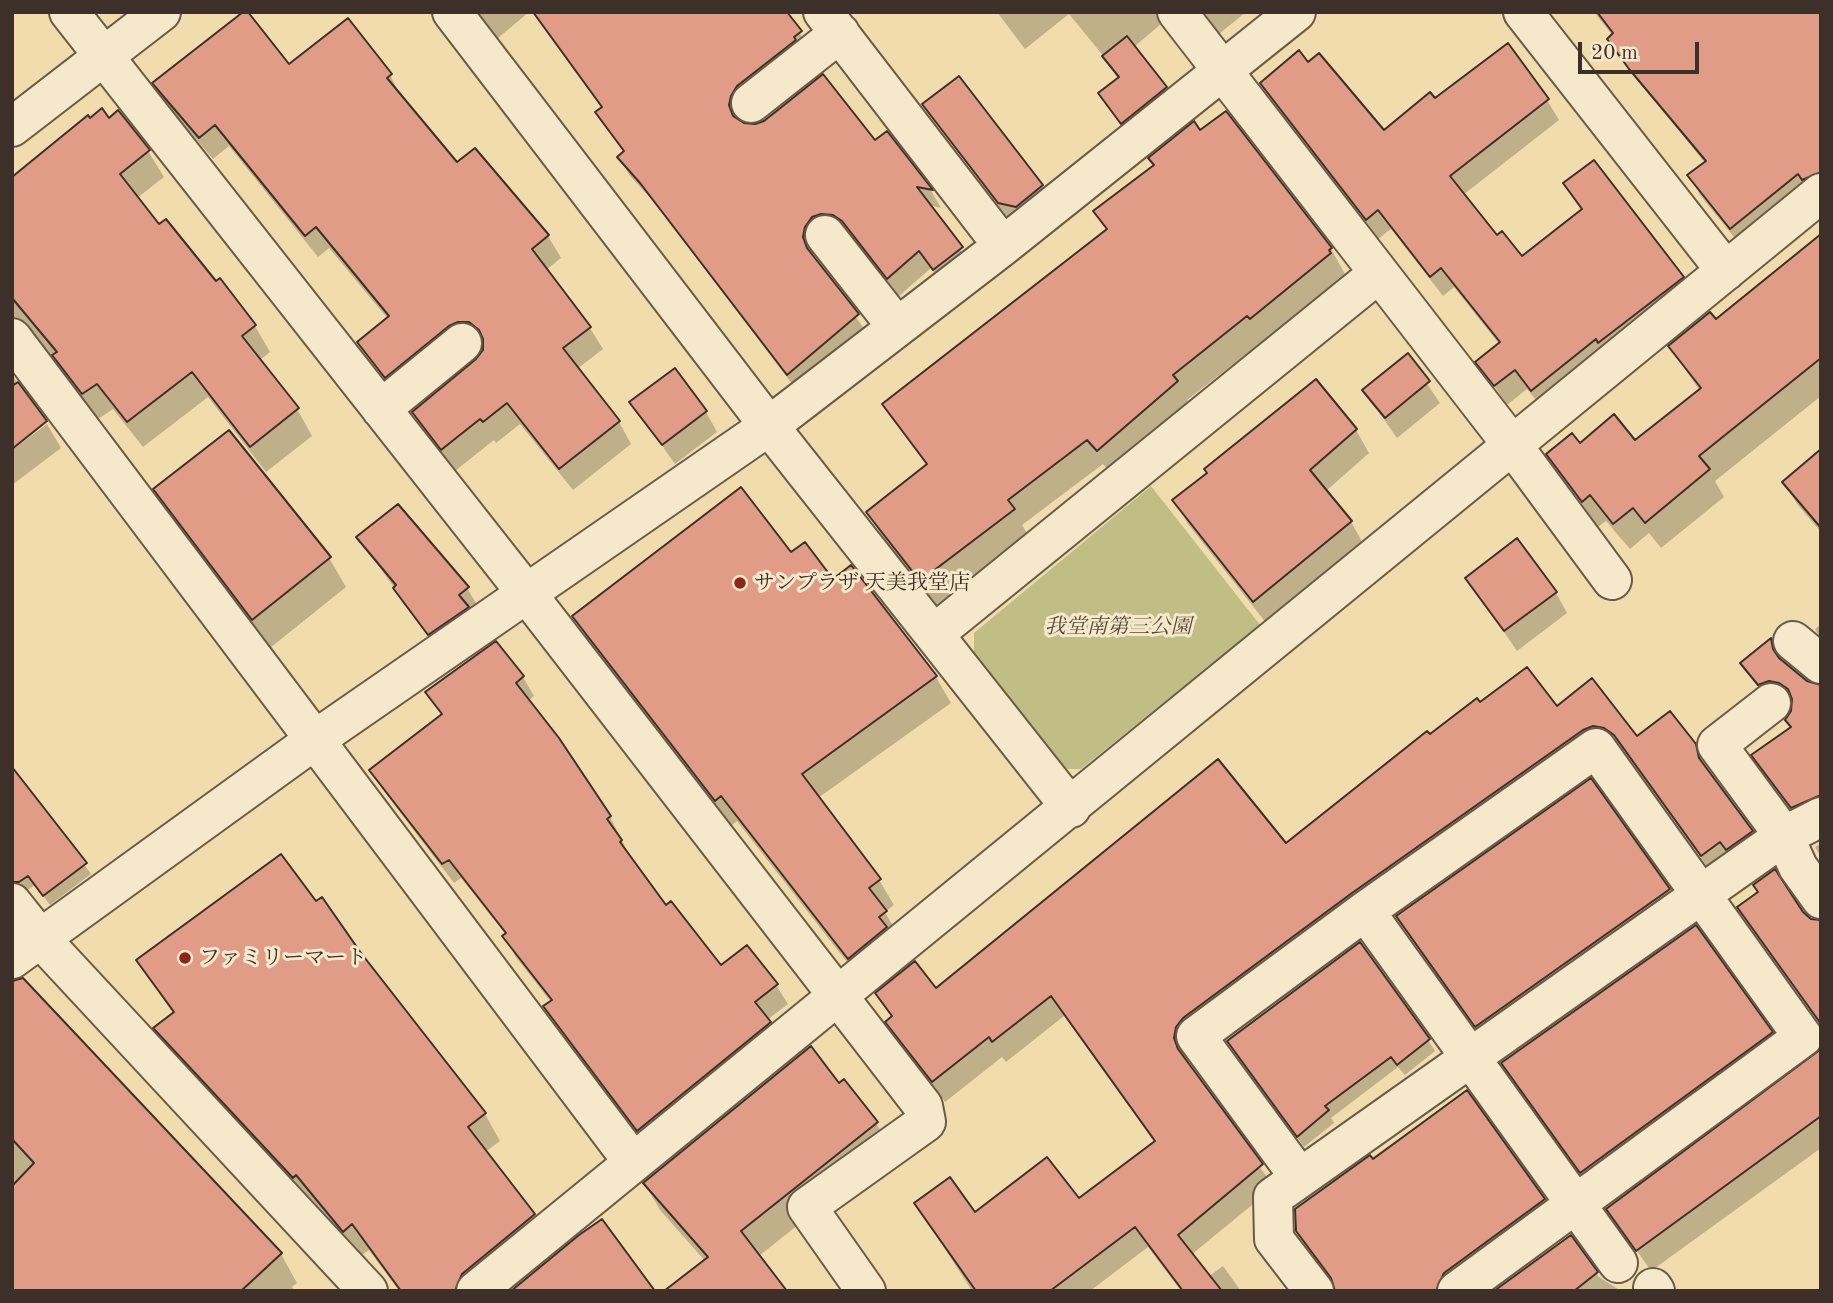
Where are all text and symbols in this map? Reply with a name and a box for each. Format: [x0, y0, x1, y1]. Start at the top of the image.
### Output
scale bar [1581, 28, 1702, 72]
text: 20 m [1591, 43, 1638, 64]
place label: サンプラザ 天美我堂店 [754, 570, 970, 596]
marker: サンプラザ 天美我堂店 [732, 575, 748, 591]
park label: 我堂南第三公園 [1045, 614, 1191, 640]
place label: ファミリーマート [199, 945, 367, 971]
marker: ファミリーマート [177, 950, 193, 966]

